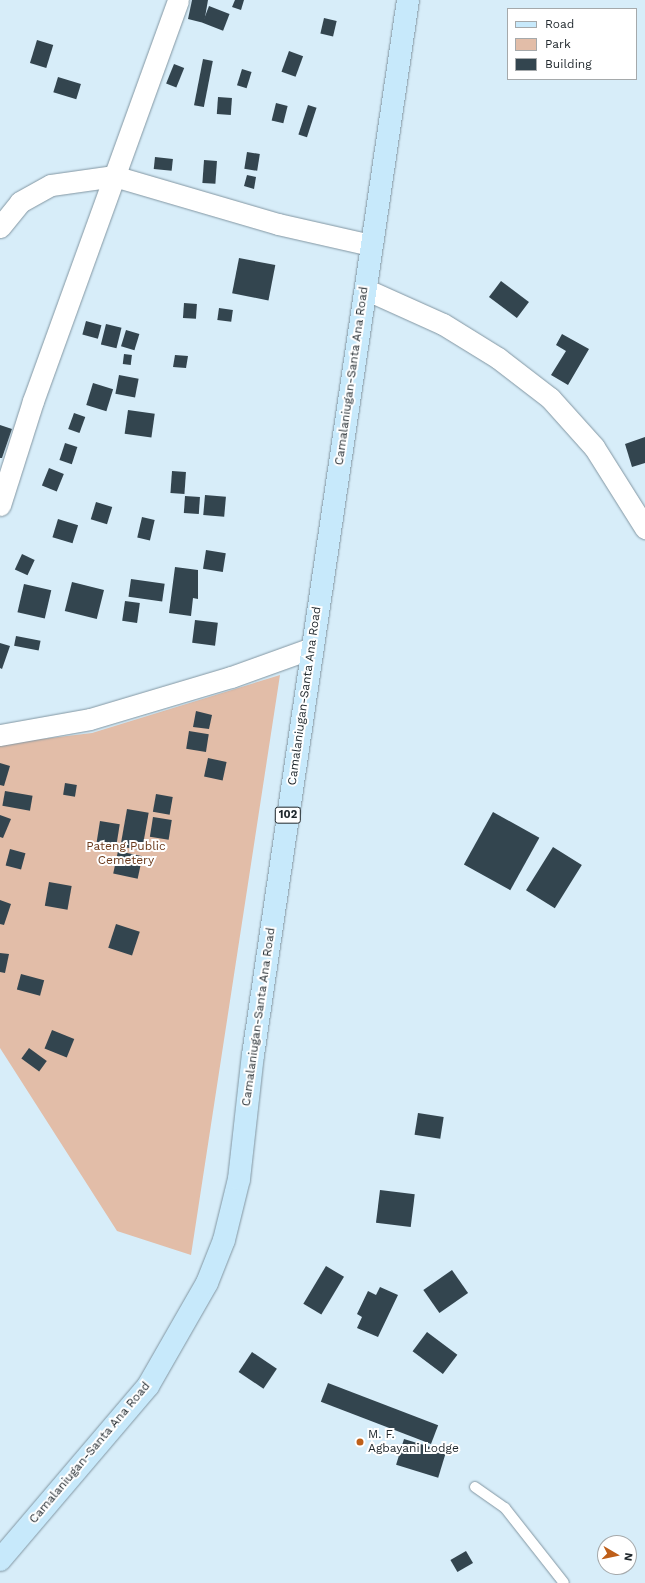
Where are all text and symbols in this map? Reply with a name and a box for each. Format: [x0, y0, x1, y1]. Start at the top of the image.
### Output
legend [507, 8, 637, 80]
text: Road [545, 17, 574, 31]
text: Park [545, 37, 571, 51]
text: Building [545, 57, 592, 71]
street label: Camalaniugan-Santa Ana Road [332, 285, 372, 467]
street label: Camalaniugan-Santa Ana Road [285, 605, 325, 787]
road number: 102 [274, 806, 302, 824]
park label: Pateng Public Cemetery [86, 840, 166, 868]
street label: Camalaniugan-Santa Ana Road [239, 926, 279, 1108]
street label: Camalaniugan-Santa Ana Road [26, 1379, 154, 1527]
place label: M. F. Agbayani Lodge [368, 1428, 459, 1456]
marker: M. F. Agbayani Lodge [355, 1437, 365, 1447]
north arrow [597, 1535, 637, 1575]
text: N [621, 1552, 635, 1562]

